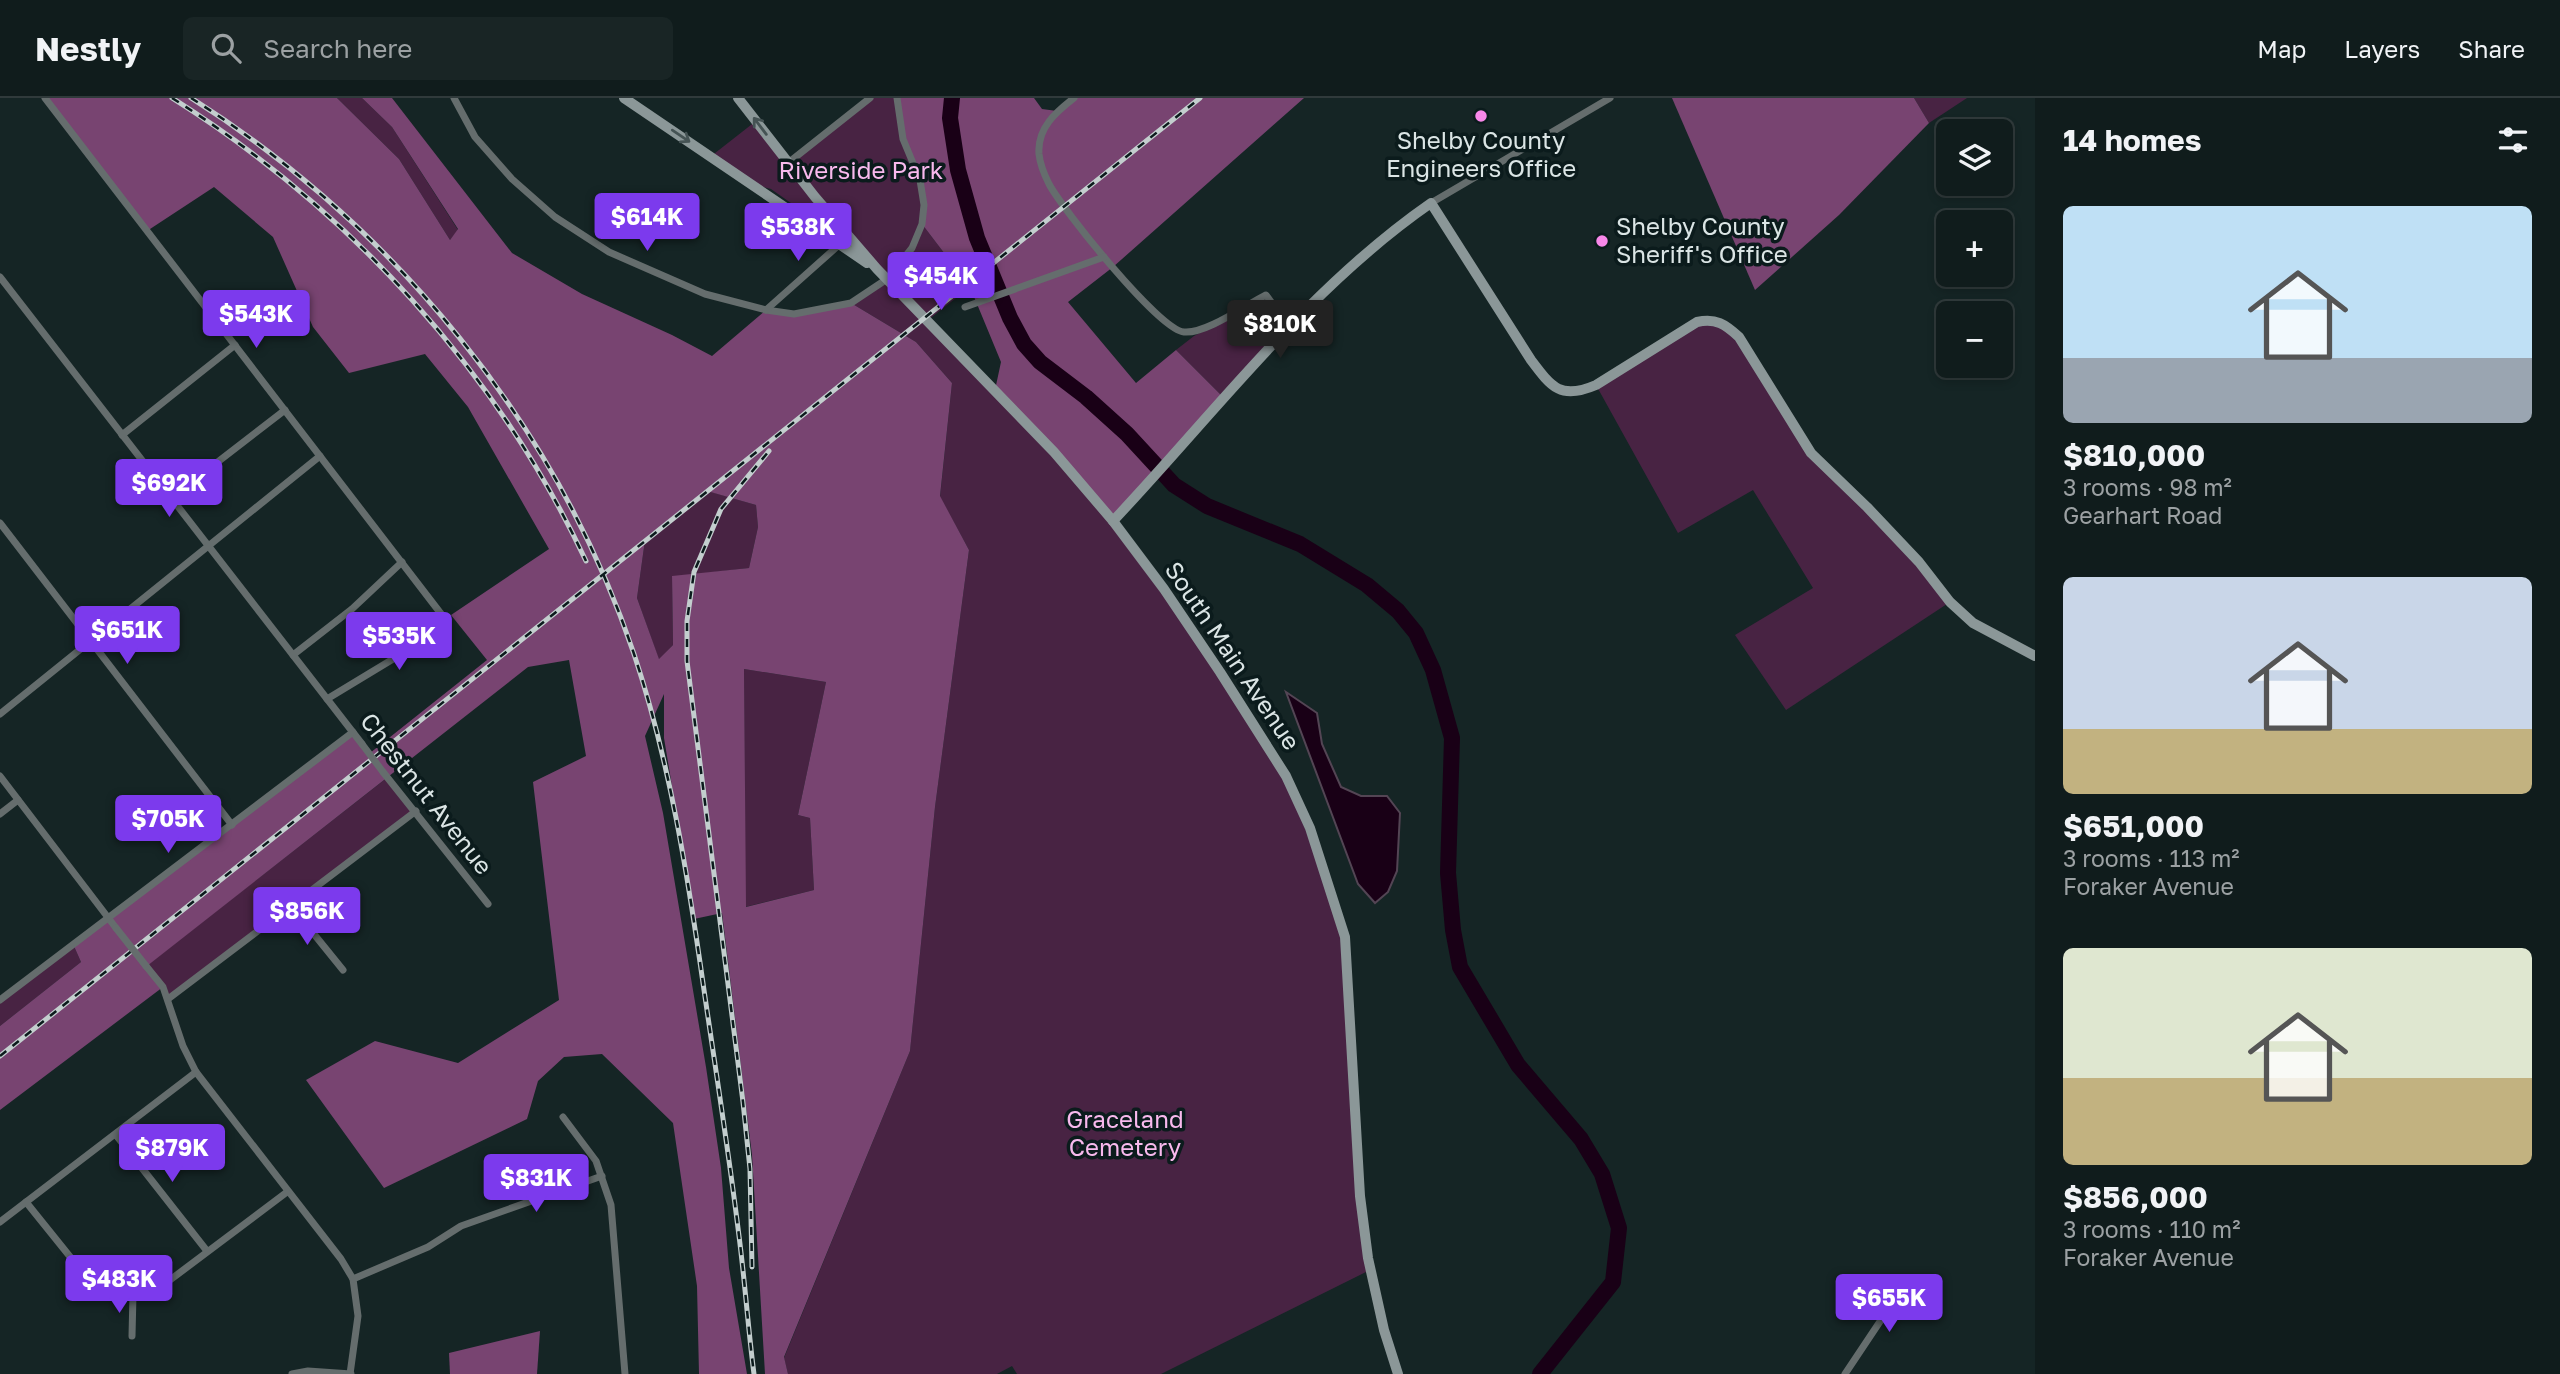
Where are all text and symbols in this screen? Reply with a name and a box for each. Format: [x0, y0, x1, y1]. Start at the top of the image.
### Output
search box [183, 17, 673, 80]
text: Nestly [35, 29, 141, 68]
icon: search [207, 29, 245, 67]
text: Search here [263, 33, 412, 64]
text: Map [2257, 34, 2306, 63]
text: Layers [2344, 34, 2420, 63]
text: Share [2458, 34, 2525, 63]
marker: Shelby County Engineers Office [1473, 108, 1489, 124]
one-way arrow [753, 117, 767, 136]
map controls [1936, 119, 2013, 378]
button: layers [1936, 119, 2013, 196]
icon: filters [2494, 121, 2532, 159]
text: 14 homes [2063, 122, 2202, 158]
place label: Shelby County Engineers Office [1386, 125, 1576, 182]
one-way arrow [671, 129, 690, 144]
park label: Riverside Park [779, 155, 943, 184]
pin: $614K [598, 194, 696, 253]
text: $614K [611, 202, 683, 230]
pin: $538K [749, 204, 847, 263]
button: + [1936, 210, 2013, 287]
place label: Shelby County Sheriff's Office [1616, 211, 1788, 268]
text: $538K [761, 212, 835, 240]
marker: Shelby County Sheriff's Office [1594, 233, 1610, 249]
pin: $454K [892, 252, 990, 312]
icon: home [2235, 252, 2361, 378]
text: $454K [904, 261, 978, 289]
pin: $543K [207, 290, 305, 350]
text: $543K [219, 299, 293, 327]
pin: $810K [1231, 300, 1329, 360]
button: − [1936, 301, 2013, 378]
text: $810K [1243, 309, 1317, 337]
text: $810,000 [2063, 437, 2205, 473]
pin: $692K [120, 460, 218, 519]
text: $692K [131, 468, 207, 496]
text: 3 rooms · 98 m² [2063, 473, 2232, 501]
text: Gearhart Road [2063, 501, 2222, 529]
street label: South Main Avenue [1159, 556, 1307, 755]
pin: $651K [78, 606, 176, 666]
pin: $535K [350, 612, 448, 672]
text: $651K [91, 615, 163, 643]
text: $535K [362, 621, 436, 649]
icon: home [2235, 623, 2361, 749]
street label: Chestnut Avenue [355, 707, 499, 880]
pin: $705K [119, 796, 217, 855]
text: $705K [131, 804, 205, 832]
text: $651,000 [2063, 808, 2204, 844]
text: 3 rooms · 113 m² [2063, 844, 2240, 872]
text: Foraker Avenue [2063, 872, 2234, 900]
pin: $856K [258, 888, 356, 947]
text: $856K [269, 896, 345, 924]
icon: home [2235, 994, 2361, 1120]
park label: Graceland Cemetery [1066, 1104, 1184, 1161]
pin: $879K [123, 1124, 221, 1184]
text: $879K [135, 1133, 209, 1161]
pin: $831K [487, 1154, 585, 1214]
text: $831K [500, 1163, 572, 1191]
text: $856,000 [2063, 1179, 2208, 1215]
text: 3 rooms · 110 m² [2063, 1215, 2240, 1243]
text: Foraker Avenue [2063, 1243, 2234, 1271]
pin: $483K [70, 1256, 168, 1315]
text: $483K [81, 1264, 157, 1292]
pin: $655K [1840, 1274, 1938, 1334]
text: $655K [1852, 1283, 1926, 1311]

